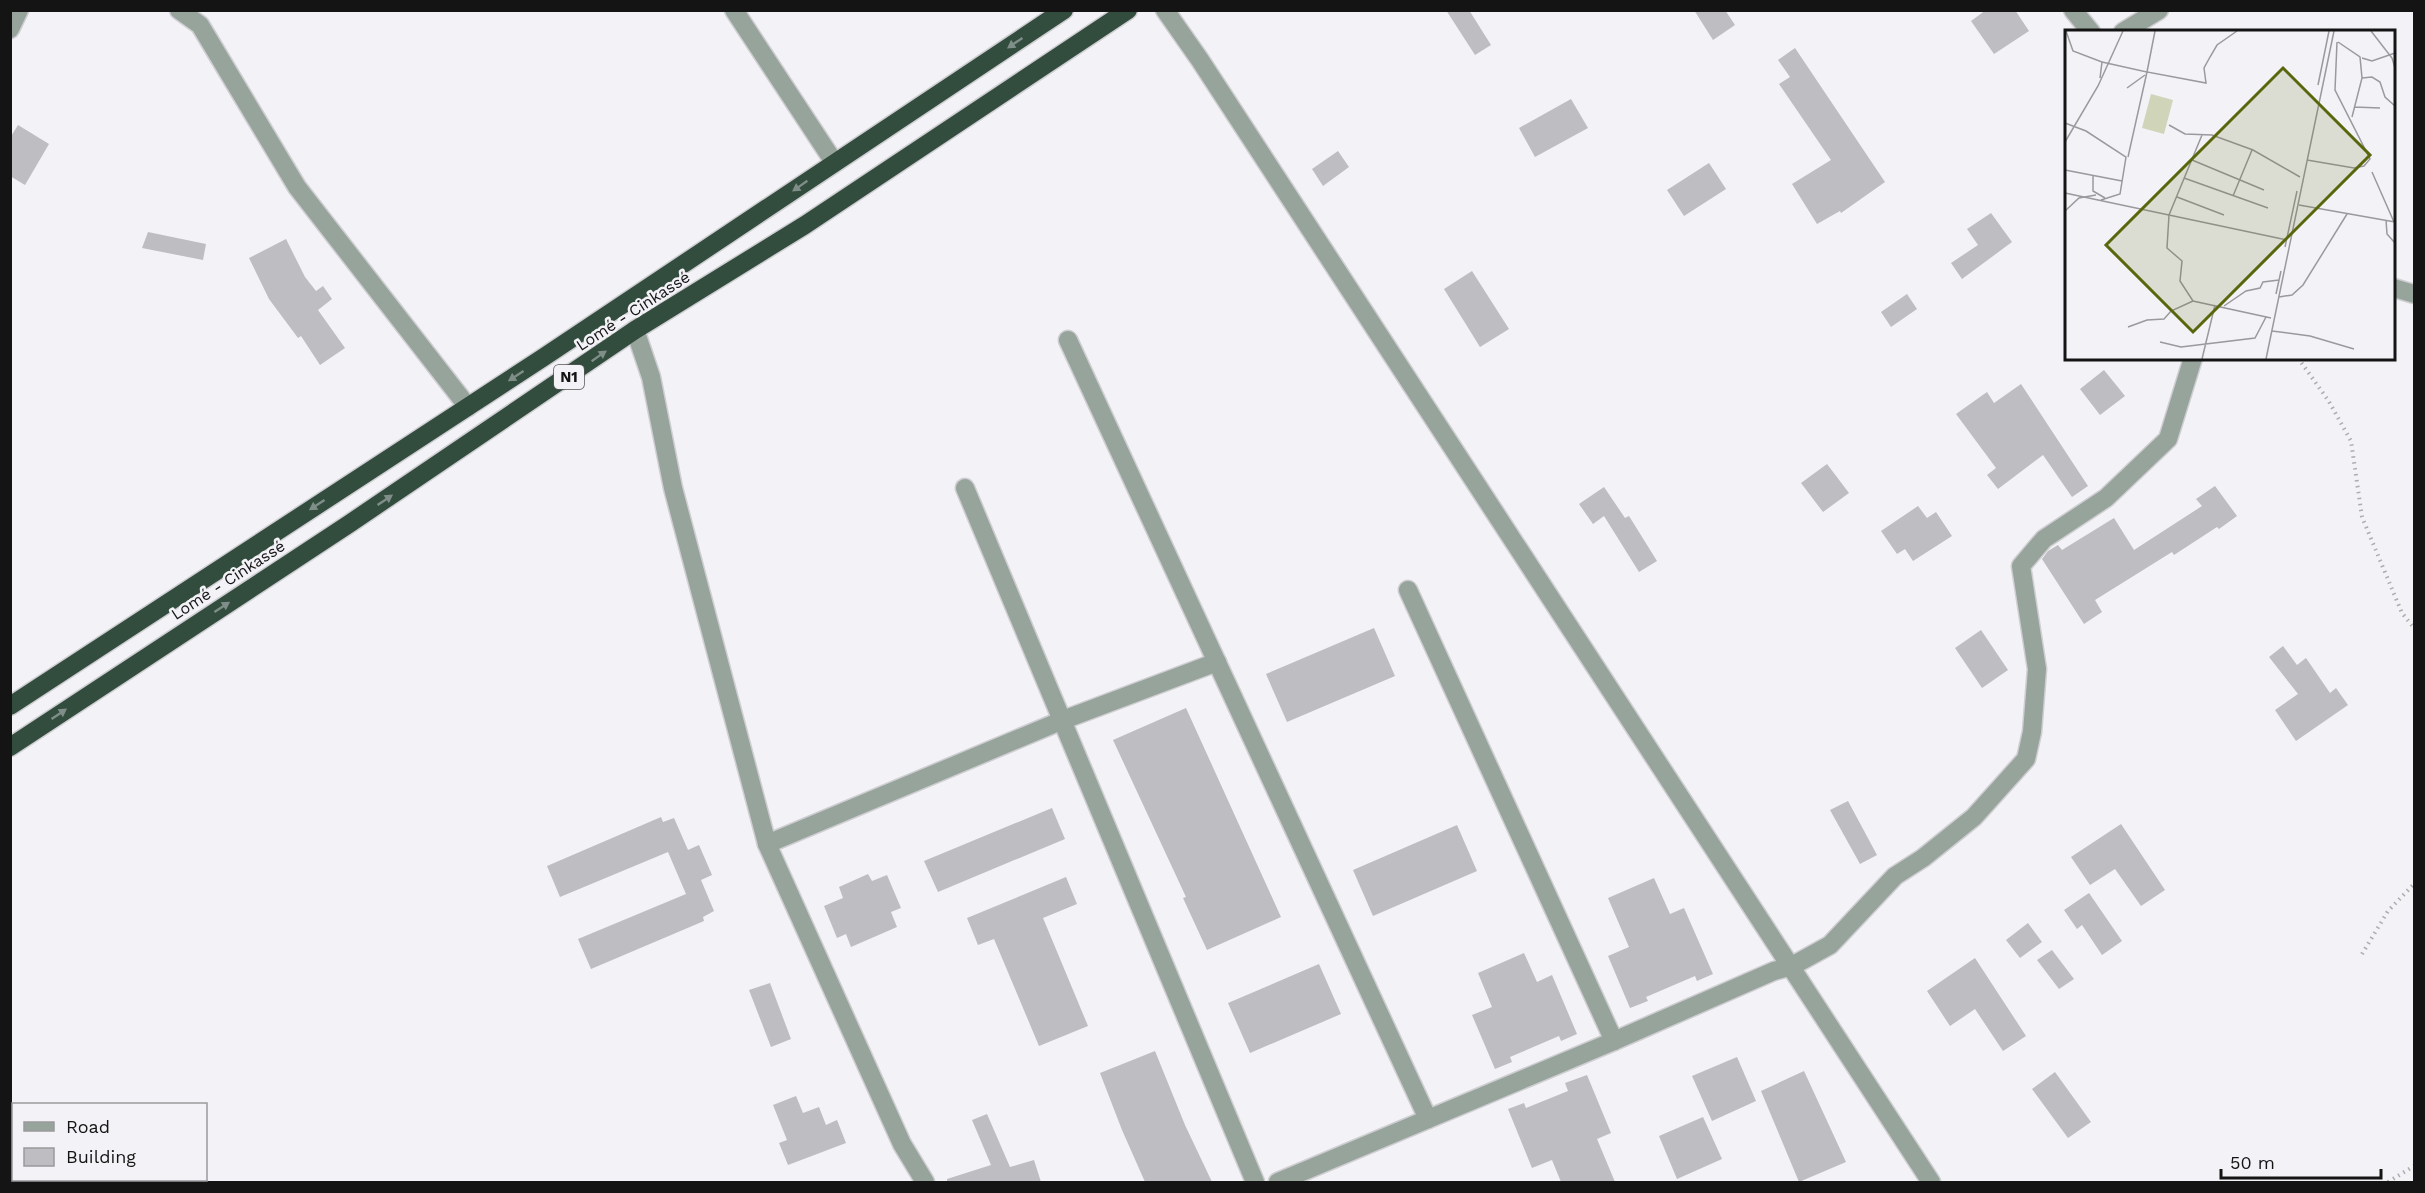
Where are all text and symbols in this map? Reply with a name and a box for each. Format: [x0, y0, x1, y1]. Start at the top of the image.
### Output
inset map [2065, 30, 2395, 360]
one-way arrow [1007, 37, 1023, 48]
one-way arrow [791, 180, 808, 191]
street label: Lomé - Cinkassé [573, 267, 693, 355]
one-way arrow [590, 350, 606, 362]
road number: N1 [554, 365, 584, 389]
one-way arrow [508, 370, 524, 382]
one-way arrow [377, 495, 393, 506]
one-way arrow [309, 499, 325, 510]
street label: Lomé - Cinkassé [168, 536, 288, 624]
one-way arrow [214, 602, 230, 613]
one-way arrow [51, 709, 67, 720]
legend [12, 1103, 207, 1181]
text: Road [66, 1116, 110, 1137]
scale bar [2221, 1142, 2382, 1180]
text: Building [66, 1146, 136, 1167]
text: 50 m [2230, 1152, 2275, 1173]

